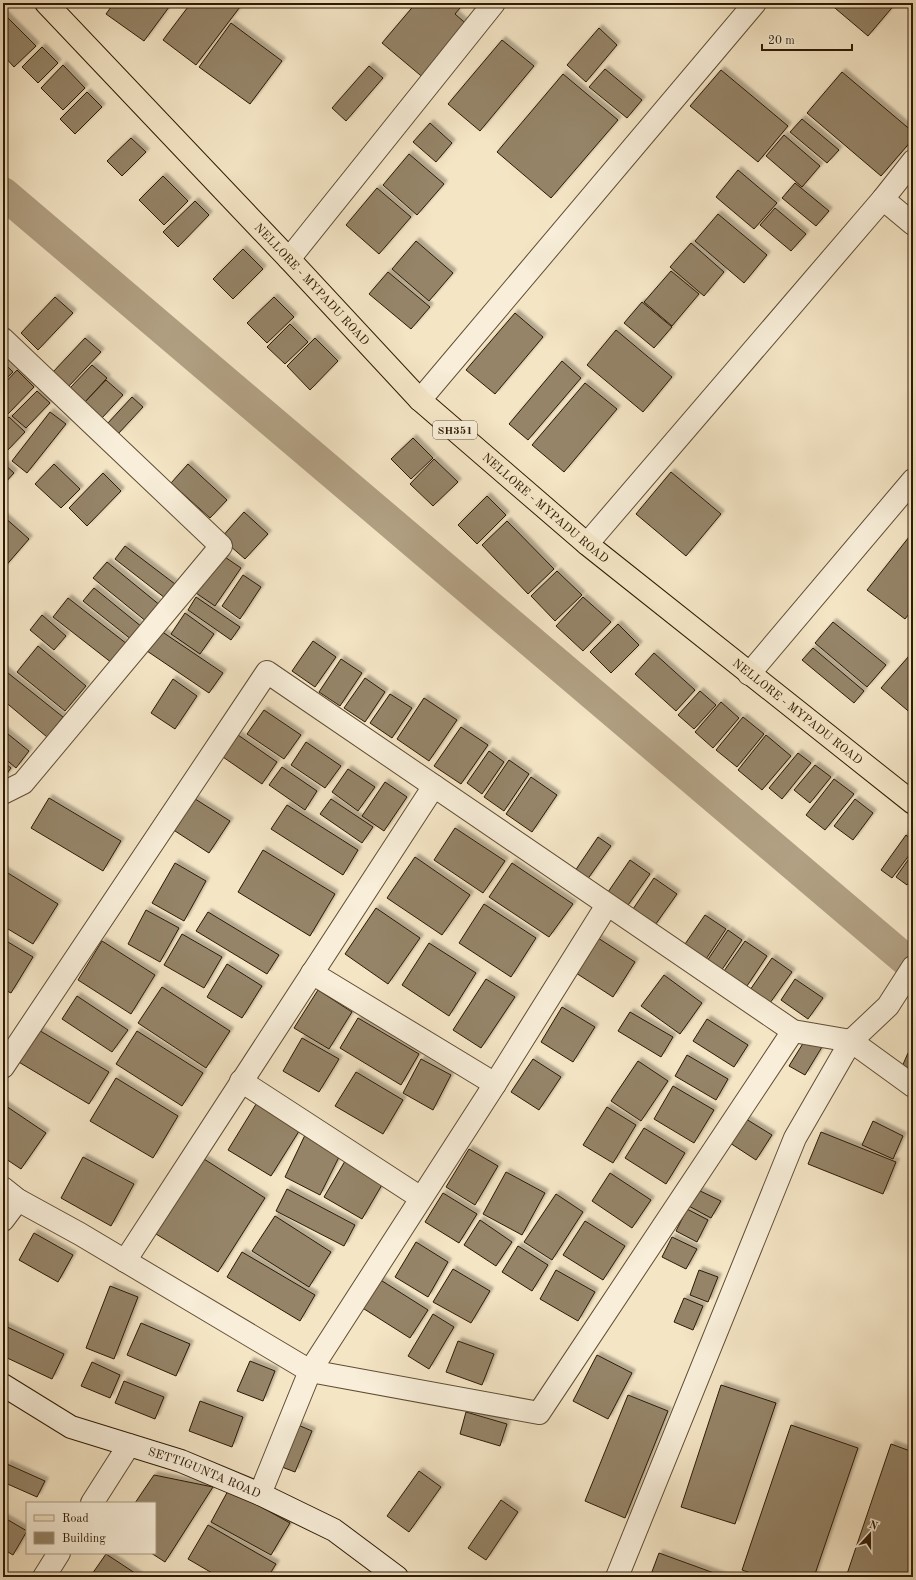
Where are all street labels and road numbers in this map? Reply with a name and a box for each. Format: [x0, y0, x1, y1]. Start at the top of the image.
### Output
street label: NELLORE - MYPADU ROAD [252, 222, 371, 348]
road number: SH351 [433, 421, 477, 439]
street label: NELLORE - MYPADU ROAD [480, 452, 610, 566]
street label: NELLORE - MYPADU ROAD [730, 657, 864, 767]
street label: SETTIGUNTA ROAD [146, 1446, 262, 1501]

